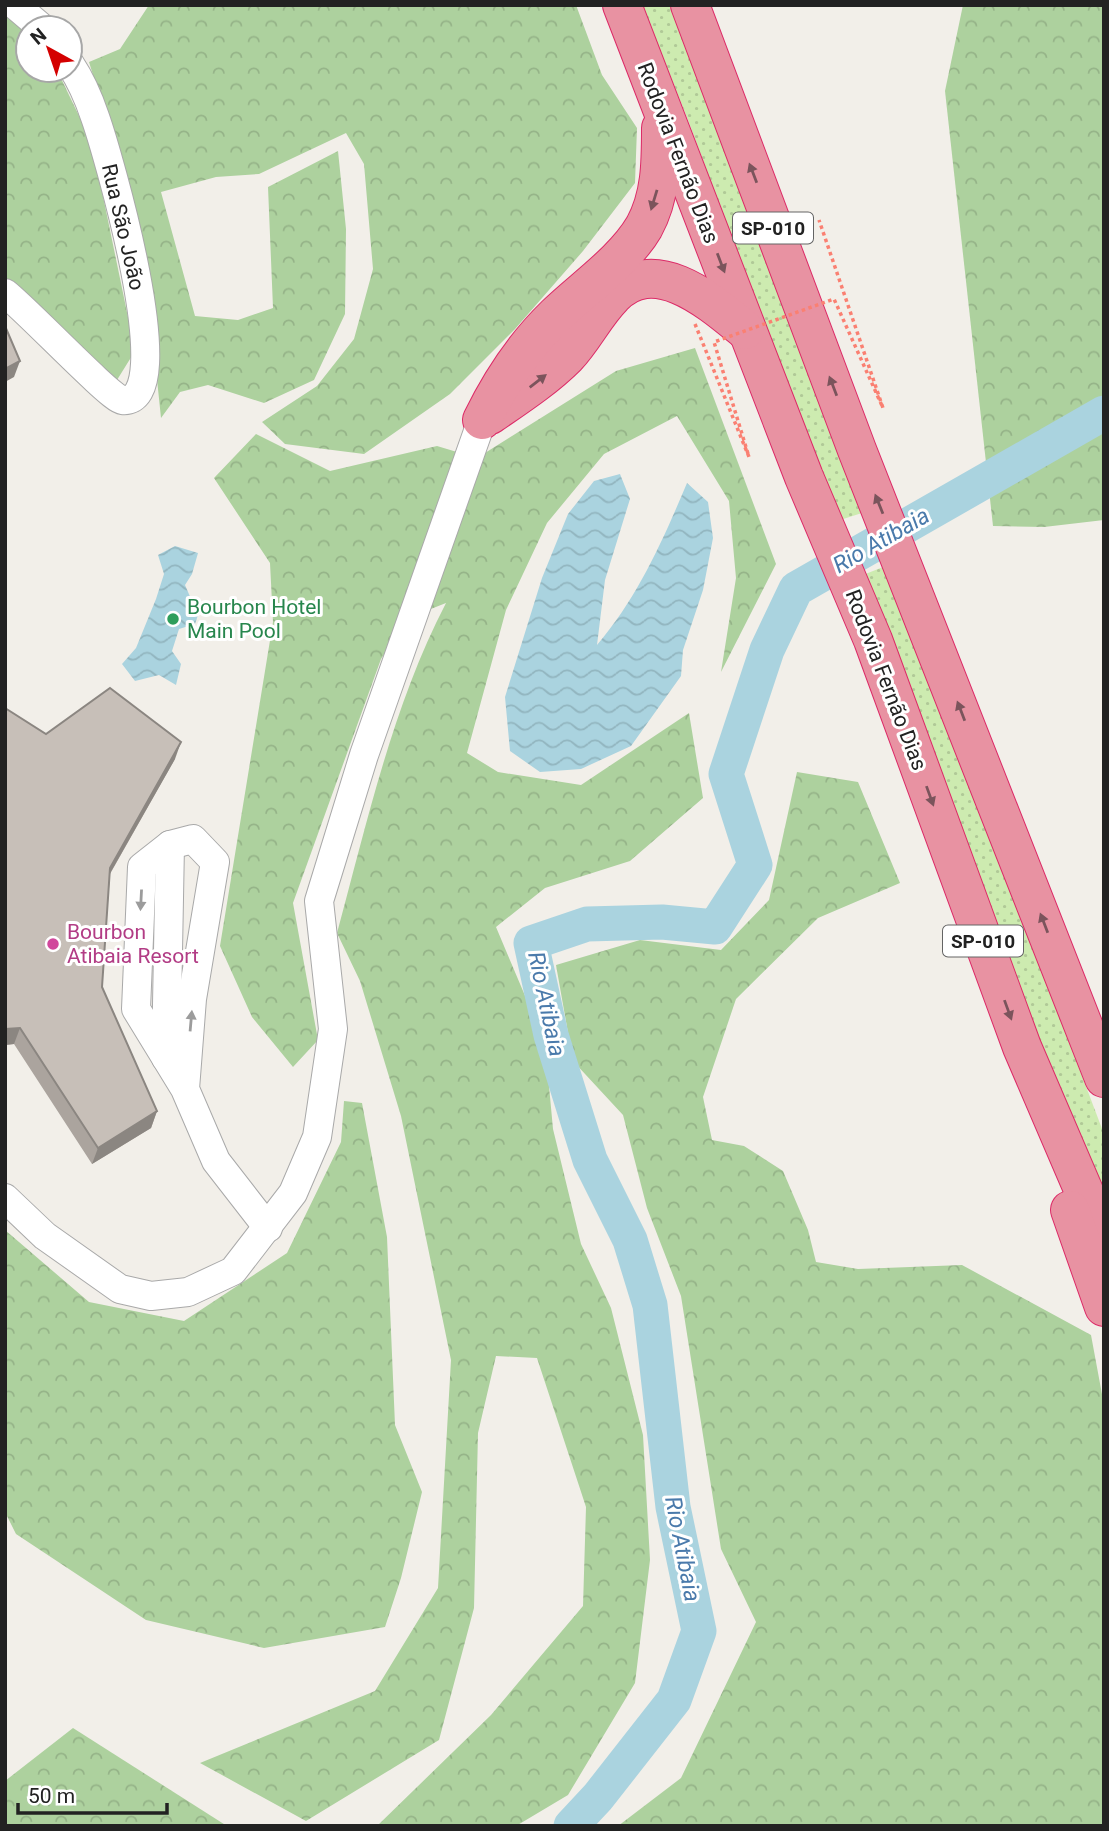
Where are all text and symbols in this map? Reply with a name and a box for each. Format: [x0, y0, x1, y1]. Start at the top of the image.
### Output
north arrow [14, 14, 84, 84]
text: N [26, 23, 51, 49]
street label: Rodovia Fernão Dias [632, 59, 724, 247]
street label: Rua São João [97, 161, 149, 293]
one-way arrow [747, 162, 758, 183]
one-way arrow [648, 190, 659, 211]
road number: SP-010 [733, 212, 813, 244]
one-way arrow [715, 253, 726, 274]
one-way arrow [529, 374, 547, 388]
one-way arrow [827, 375, 838, 396]
one-way arrow [873, 493, 884, 514]
water label: Rio Atibaia [828, 502, 934, 579]
street label: Rodovia Fernão Dias [840, 586, 932, 774]
place label: Bourbon Hotel Main Pool [187, 595, 321, 643]
marker: Bourbon Hotel Main Pool [165, 611, 181, 627]
one-way arrow [955, 701, 966, 722]
one-way arrow [925, 785, 936, 806]
one-way arrow [135, 889, 146, 911]
one-way arrow [1038, 912, 1049, 933]
place label: Bourbon Atibaia Resort [67, 920, 199, 968]
road number: SP-010 [943, 925, 1023, 956]
marker: Bourbon Atibaia Resort [45, 936, 61, 952]
water label: Rio Atibaia [522, 949, 571, 1059]
one-way arrow [1003, 999, 1014, 1020]
one-way arrow [186, 1010, 197, 1032]
water label: Rio Atibaia [659, 1494, 706, 1604]
scale bar [18, 1772, 166, 1816]
text: 50 m [28, 1784, 75, 1808]

